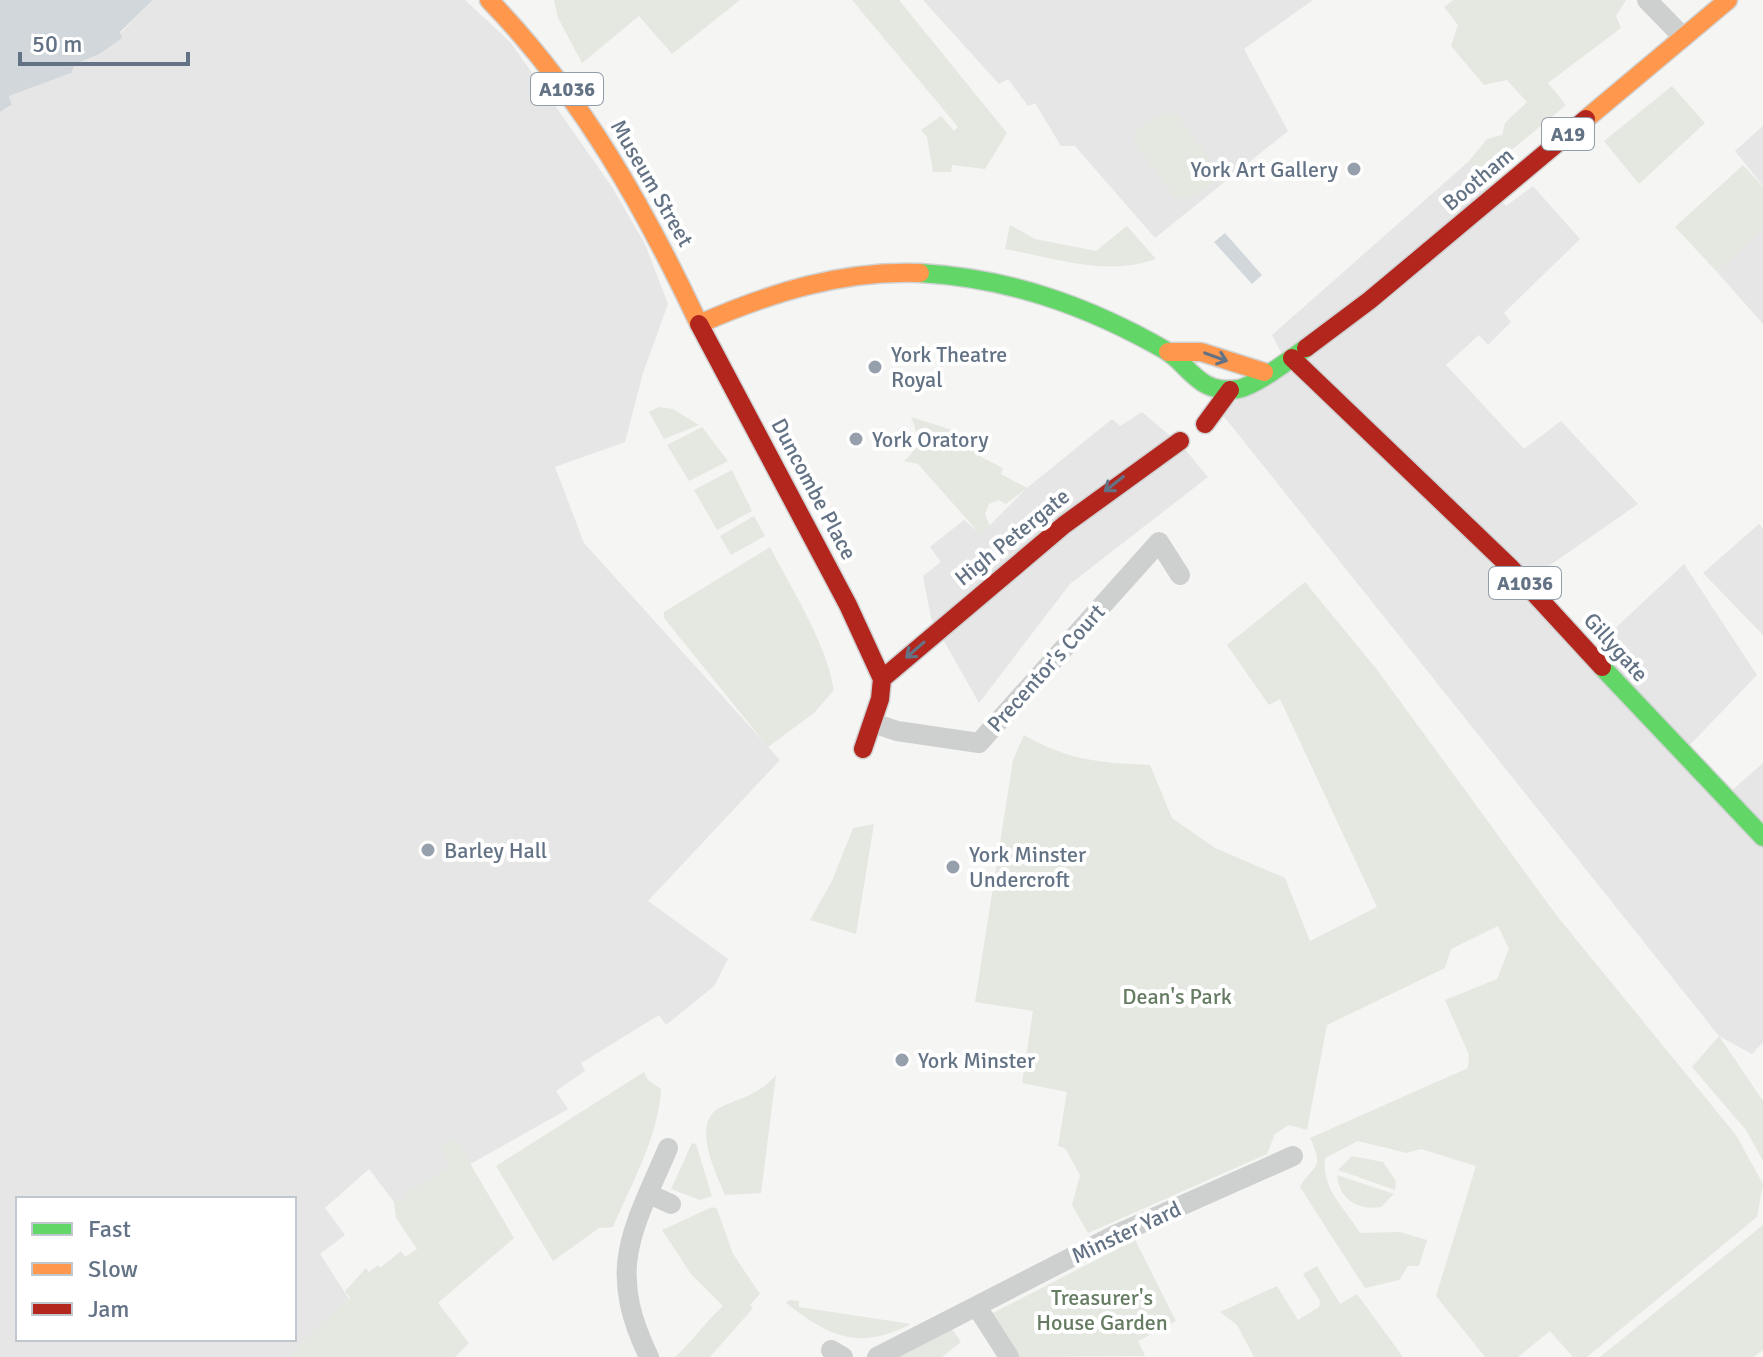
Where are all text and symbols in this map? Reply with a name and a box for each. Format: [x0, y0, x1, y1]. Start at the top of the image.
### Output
scale bar [20, 16, 188, 66]
text: 50 m [32, 29, 82, 59]
road number: A1036 [531, 73, 603, 105]
street label: Museum Street [605, 115, 699, 252]
road number: A19 [1542, 118, 1594, 150]
street label: Bootham [1437, 142, 1519, 216]
place label: York Art Gallery [1191, 156, 1339, 183]
marker: York Art Gallery [1345, 160, 1363, 178]
place label: York Theatre Royal [891, 341, 1007, 393]
one-way arrow [1204, 351, 1229, 366]
marker: York Theatre Royal [866, 358, 884, 376]
street label: Duncombe Place [765, 414, 863, 564]
place label: York Oratory [872, 426, 989, 453]
marker: York Oratory [847, 430, 865, 448]
one-way arrow [1104, 475, 1125, 493]
street label: High Petergate [949, 483, 1075, 591]
road number: A1036 [1489, 567, 1561, 599]
street label: Precentor's Court [981, 598, 1111, 738]
street label: Gillygate [1578, 607, 1654, 687]
one-way arrow [905, 641, 925, 659]
place label: Barley Hall [444, 837, 547, 864]
marker: Barley Hall [419, 841, 437, 859]
place label: York Minster Undercroft [969, 841, 1086, 893]
marker: York Minster Undercroft [944, 858, 962, 876]
park label: Dean's Park [1122, 983, 1232, 1010]
place label: York Minster [918, 1047, 1035, 1074]
marker: York Minster [893, 1051, 911, 1069]
street label: Minster Yard [1067, 1195, 1185, 1269]
legend [16, 1197, 296, 1341]
text: Fast [88, 1214, 131, 1244]
text: Slow [88, 1254, 138, 1284]
park label: Treasurer's House Garden [1036, 1284, 1168, 1336]
text: Jam [88, 1294, 129, 1324]

